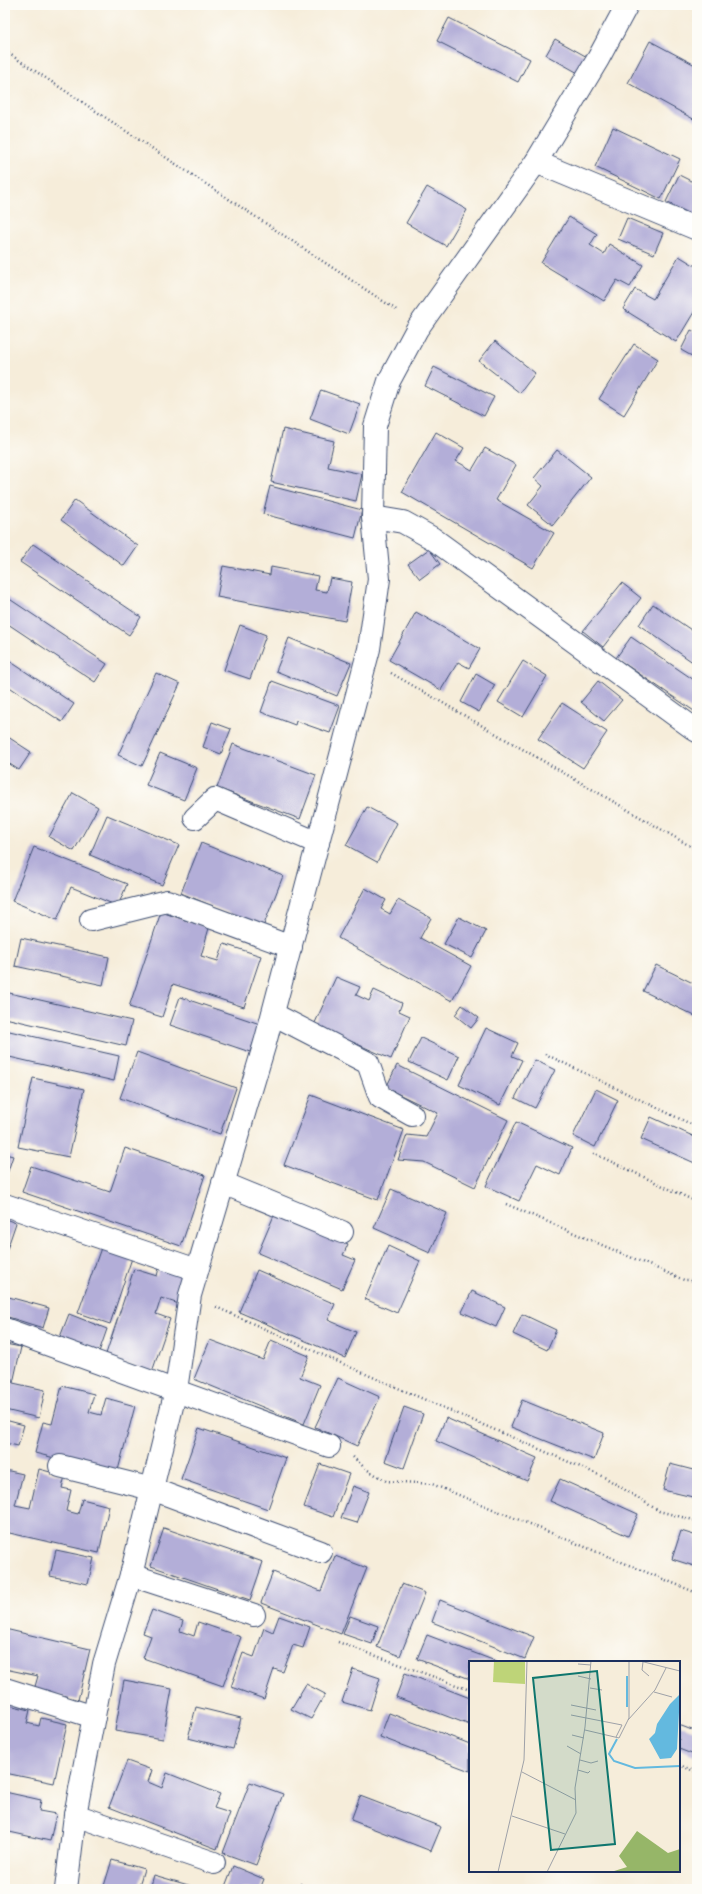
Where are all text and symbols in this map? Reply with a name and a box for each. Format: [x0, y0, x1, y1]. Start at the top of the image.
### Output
inset map [469, 1661, 680, 1872]

